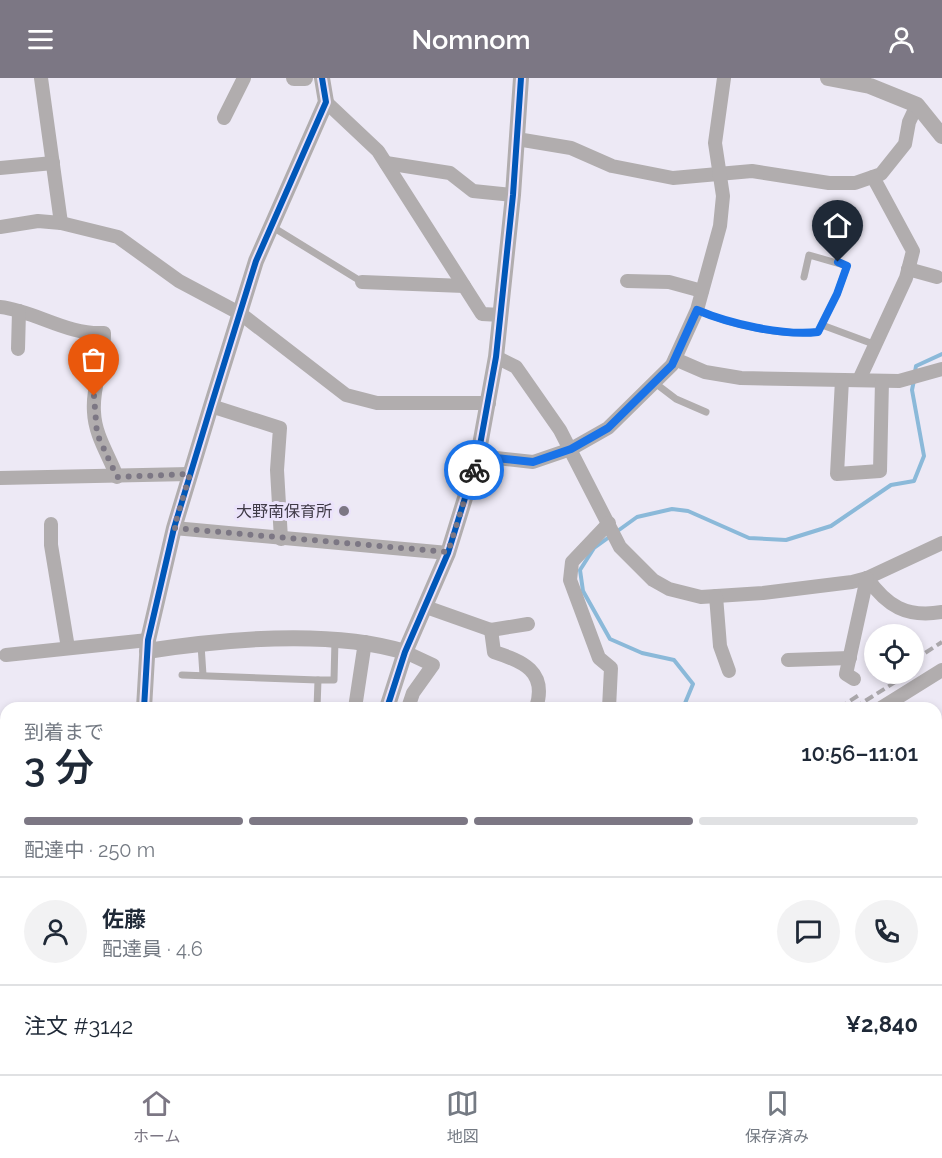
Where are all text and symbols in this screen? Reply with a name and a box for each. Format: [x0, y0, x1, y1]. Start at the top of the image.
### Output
icon: menu [24, 23, 57, 56]
icon: person [885, 23, 918, 56]
text: Nomnom [411, 24, 531, 55]
pin [812, 200, 863, 262]
icon: home [821, 209, 854, 242]
pin [68, 334, 119, 396]
icon: bag [77, 343, 110, 376]
courier [444, 440, 504, 500]
icon: bike [458, 454, 491, 487]
place label: 大野南保育所 [236, 502, 332, 521]
marker: 大野南保育所 [337, 504, 351, 518]
map controls [864, 624, 924, 684]
button: locate [864, 624, 924, 684]
text: 到着まで [24, 720, 104, 744]
text: 10:56–11:01 [801, 740, 918, 766]
text: 3 分 [24, 744, 94, 790]
text: 配達中 · 250 m [24, 838, 155, 862]
button: person [24, 900, 87, 963]
button: chat [777, 900, 840, 963]
button: phone [855, 900, 918, 963]
text: 佐藤 [102, 906, 146, 932]
text: 配達員 · 4.6 [102, 937, 203, 961]
text: ¥2,840 [845, 1011, 918, 1037]
text: 注文 #3142 [24, 1013, 133, 1039]
tab: ホーム [133, 1087, 180, 1147]
tab: 地図 [446, 1087, 479, 1147]
tab: 保存済み [745, 1087, 809, 1147]

